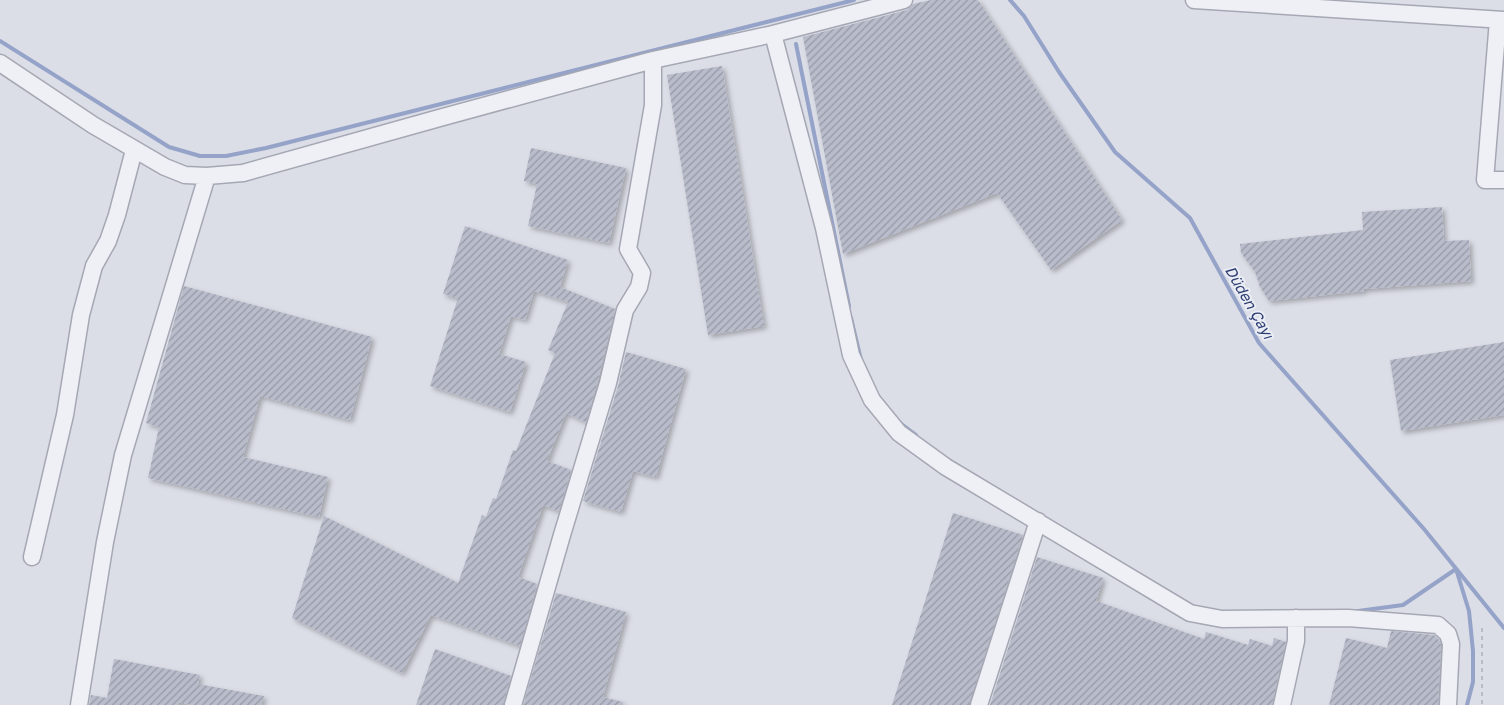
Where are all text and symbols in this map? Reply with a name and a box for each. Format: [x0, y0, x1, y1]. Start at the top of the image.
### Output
water label: Düden Çayı [1221, 262, 1279, 343]

